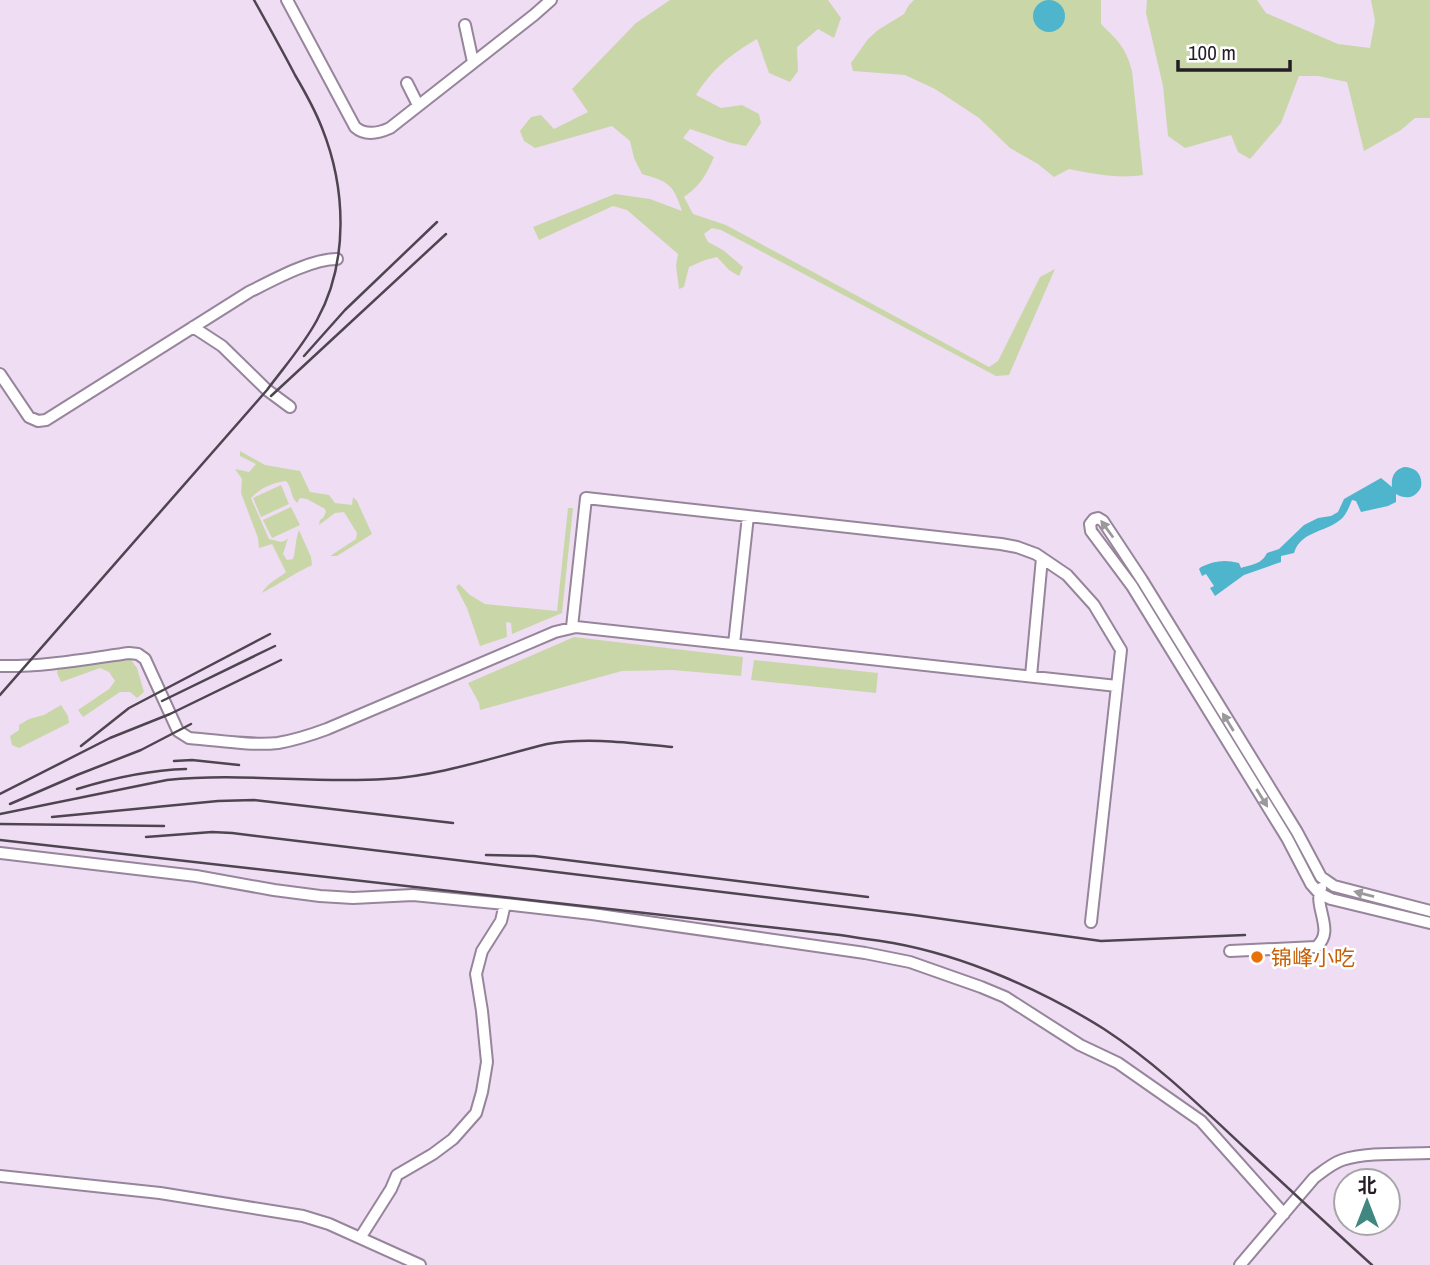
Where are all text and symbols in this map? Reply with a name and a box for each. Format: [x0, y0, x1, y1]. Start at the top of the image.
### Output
scale bar [1178, 28, 1290, 72]
text: 100 m [1188, 38, 1236, 67]
one-way arrow [1100, 520, 1114, 538]
one-way arrow [1222, 712, 1235, 731]
one-way arrow [1256, 788, 1269, 807]
one-way arrow [1353, 888, 1375, 899]
place label: 锦峰小吃 [1271, 943, 1355, 972]
marker: 锦峰小吃 [1249, 949, 1265, 965]
north arrow [1332, 1167, 1402, 1237]
text: 北 [1357, 1172, 1377, 1198]

